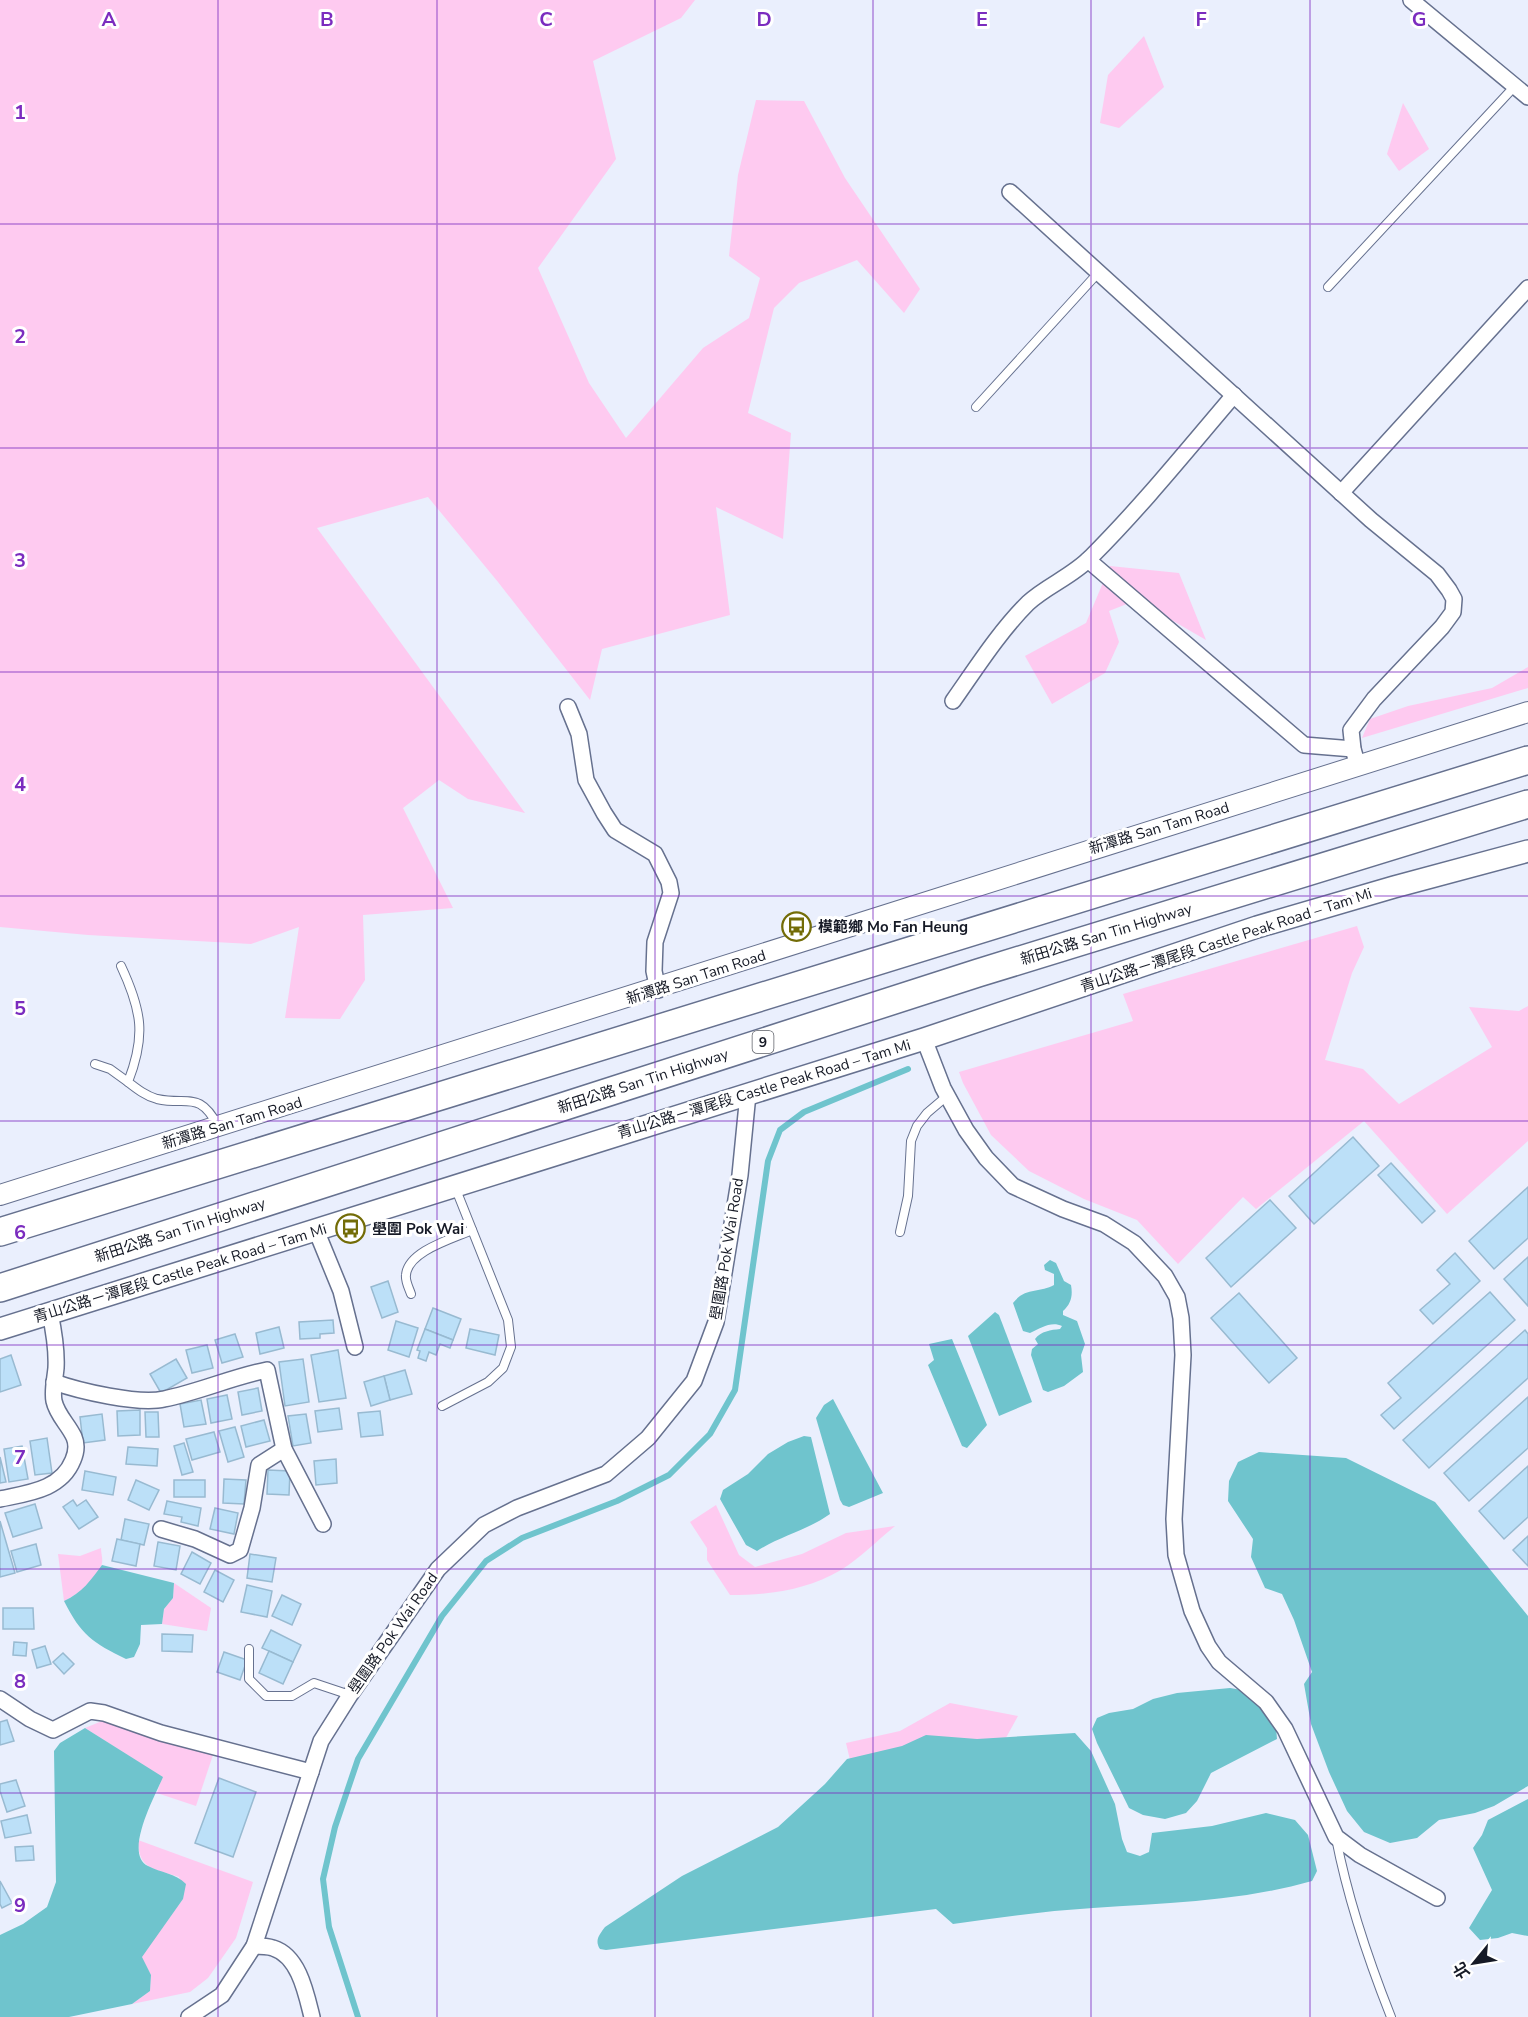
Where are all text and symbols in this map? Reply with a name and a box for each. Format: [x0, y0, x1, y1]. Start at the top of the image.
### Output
text: A [102, 6, 117, 33]
text: B [320, 6, 334, 33]
text: C [539, 6, 553, 33]
text: D [756, 6, 772, 33]
text: E [976, 6, 988, 33]
text: F [1195, 6, 1207, 33]
text: G [1412, 6, 1426, 33]
text: 1 [14, 99, 26, 126]
text: 2 [14, 323, 26, 350]
text: 3 [14, 547, 26, 574]
text: 4 [14, 771, 26, 798]
street label: 新潭路 San Tam Road [1086, 797, 1232, 859]
street label: 青山公路－潭尾段 Castle Peak Road – Tam Mi [1078, 883, 1374, 997]
street label: 新田公路 San Tin Highway [1018, 898, 1195, 970]
bus stop icon: 模範鄉 Mo Fan Heung [781, 911, 813, 943]
place label: 模範鄉 Mo Fan Heung [818, 917, 968, 937]
street label: 新潭路 San Tam Road [624, 945, 768, 1009]
text: 5 [14, 995, 26, 1022]
road number: 9 [752, 1031, 774, 1053]
street label: 青山公路－潭尾段 Castle Peak Road – Tam Mi [615, 1035, 913, 1143]
street label: 新田公路 San Tin Highway [555, 1044, 731, 1118]
street label: 新潭路 San Tam Road [159, 1092, 305, 1154]
street label: 壆圍路 Pok Wai Road [706, 1177, 748, 1321]
street label: 新田公路 San Tin Highway [92, 1193, 268, 1267]
bus stop icon: 壆圍 Pok Wai [335, 1213, 367, 1245]
text: 6 [14, 1219, 26, 1246]
street label: 青山公路－潭尾段 Castle Peak Road – Tam Mi [31, 1219, 329, 1327]
place label: 壆圍 Pok Wai [372, 1219, 464, 1239]
text: 7 [14, 1444, 26, 1471]
street label: 壆圍路 Pok Wai Road [344, 1568, 442, 1698]
text: 8 [14, 1668, 26, 1695]
text: 9 [14, 1892, 26, 1919]
north arrow [1444, 1933, 1504, 1993]
text: 北 [1448, 1958, 1475, 1982]

